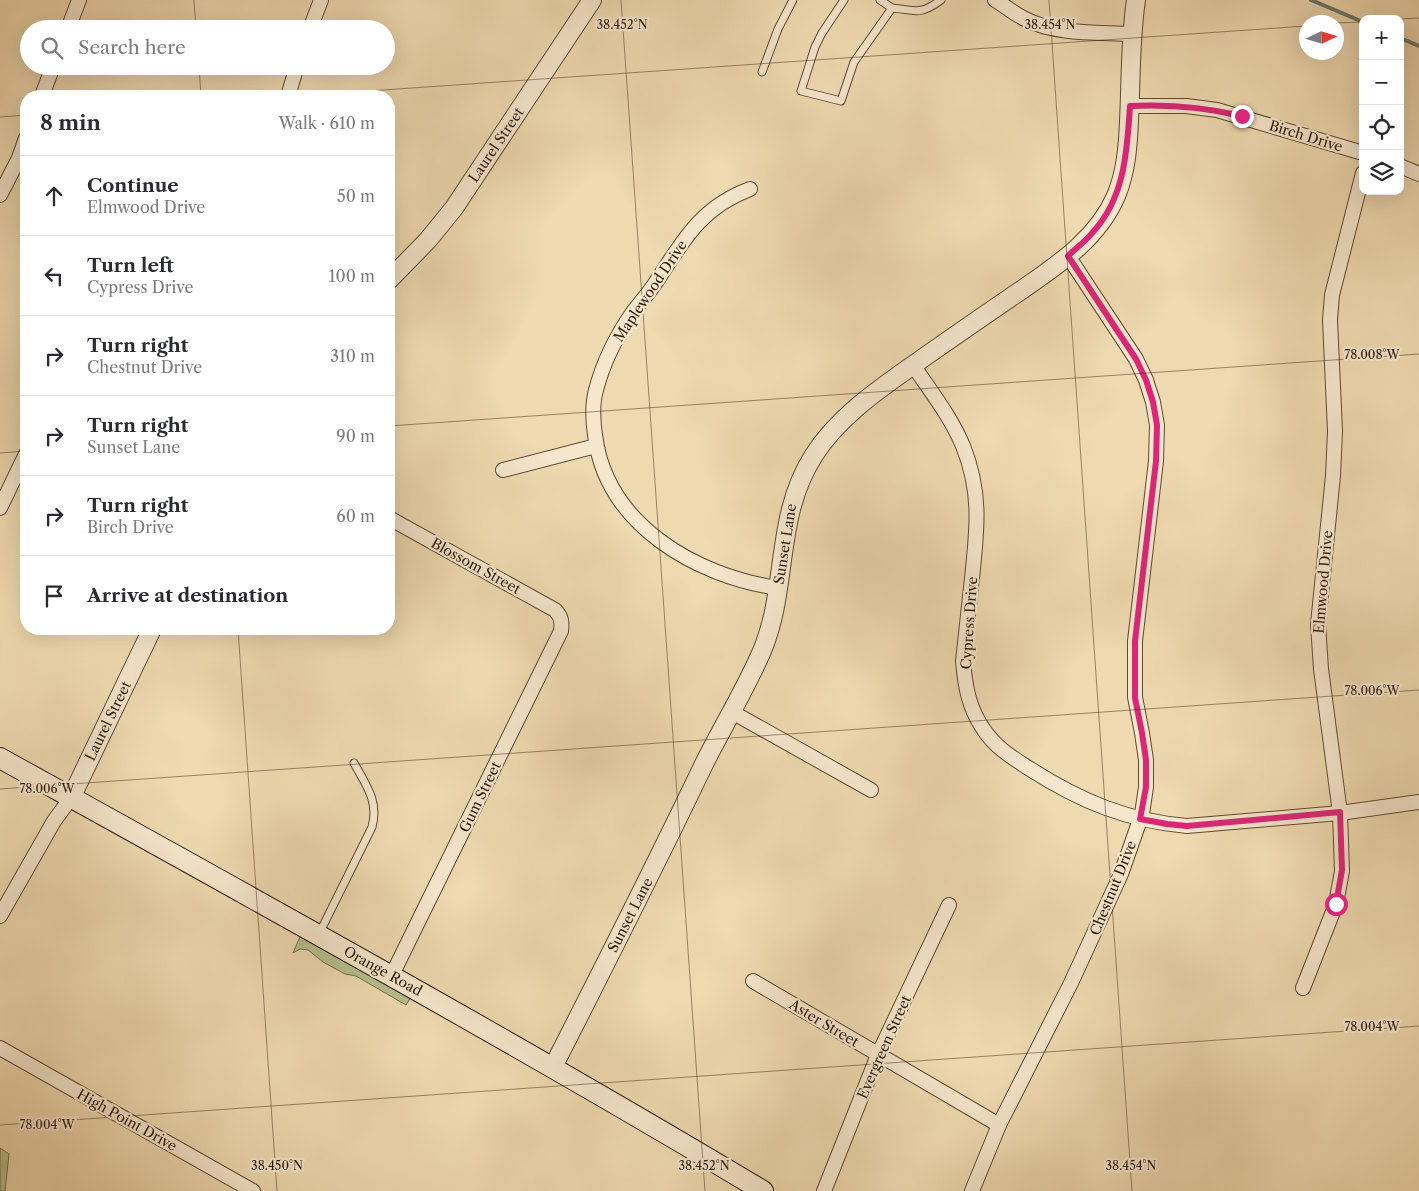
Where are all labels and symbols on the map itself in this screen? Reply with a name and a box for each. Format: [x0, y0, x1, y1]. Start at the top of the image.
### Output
north arrow [1299, 15, 1344, 60]
text: 38.452°N [596, 17, 648, 32]
text: 38.454°N [1024, 17, 1076, 32]
street label: Laurel Street [464, 104, 528, 186]
route end [1231, 105, 1254, 128]
street label: Birch Drive [1267, 116, 1345, 156]
street label: Maplewood Drive [609, 237, 691, 345]
text: 78.008°W [1344, 347, 1401, 362]
street label: Sunset Lane [770, 502, 800, 586]
street label: Elmwood Drive [1310, 530, 1336, 634]
street label: Blossom Street [428, 534, 524, 598]
street label: Cypress Drive [957, 576, 981, 670]
street label: Laurel Street [81, 678, 135, 764]
text: 78.006°W [1344, 683, 1400, 698]
street label: Gum Street [455, 759, 505, 835]
text: 78.006°W [19, 781, 75, 796]
street label: Chestnut Drive [1086, 838, 1140, 938]
street label: Sunset Lane [603, 874, 657, 955]
route start [1325, 893, 1348, 916]
street label: Orange Road [341, 942, 426, 1000]
street label: Evergreen Street [853, 992, 915, 1102]
street label: Aster Street [785, 995, 862, 1051]
text: 78.004°W [1344, 1019, 1400, 1034]
street label: High Point Drive [74, 1085, 180, 1155]
text: 78.004°W [19, 1117, 75, 1132]
text: 38.450°N [251, 1158, 303, 1173]
text: 38.452°N [678, 1158, 730, 1173]
text: 38.454°N [1105, 1158, 1157, 1173]

